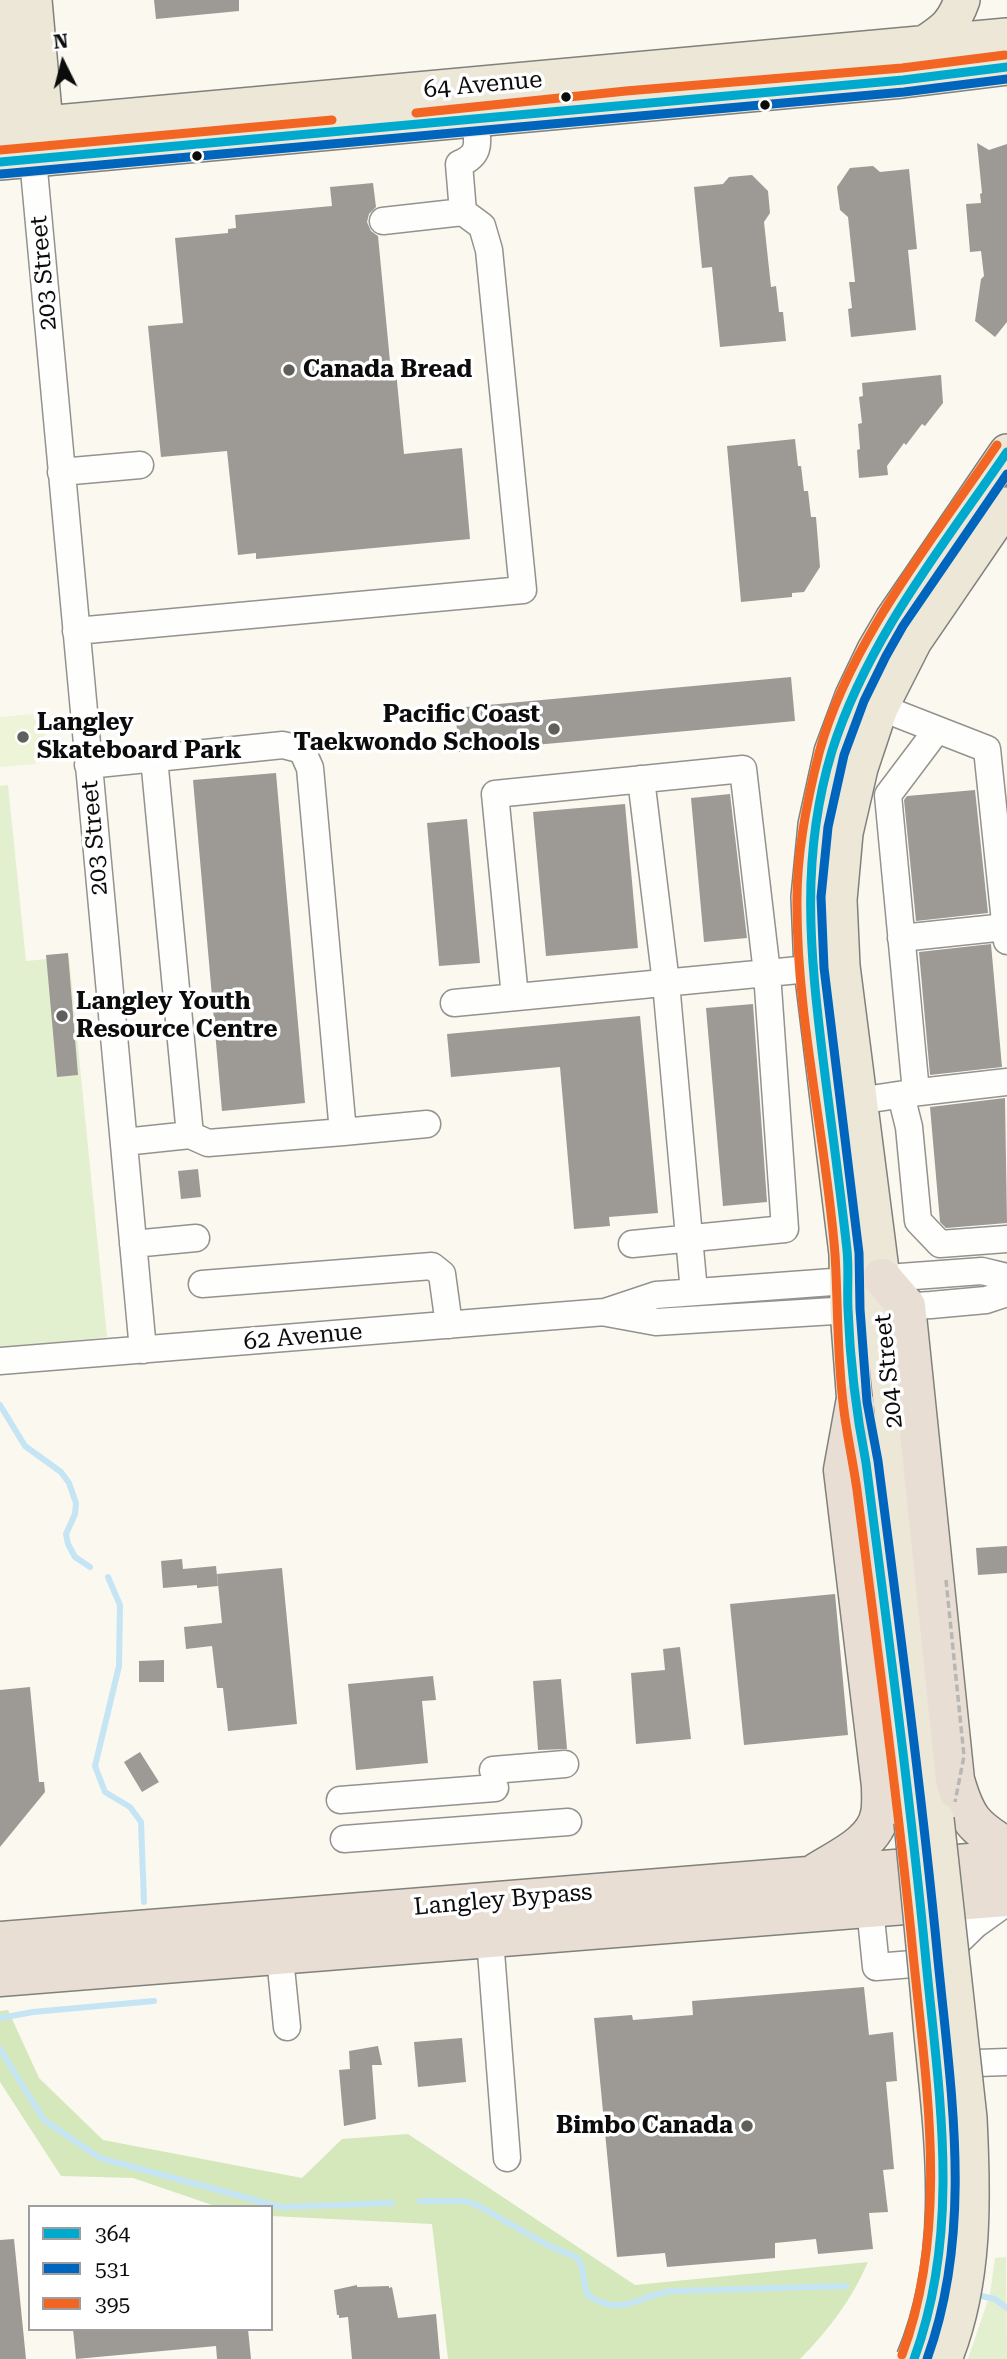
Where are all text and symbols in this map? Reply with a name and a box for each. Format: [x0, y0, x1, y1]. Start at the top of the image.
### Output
north arrow [28, 28, 98, 98]
text: N [52, 29, 69, 54]
street label: 64 Avenue [422, 65, 544, 105]
unlabelled marker [559, 90, 573, 104]
unlabelled marker [758, 98, 772, 112]
unlabelled marker [190, 149, 204, 163]
street label: 203 Street [25, 214, 63, 332]
place label: Canada Bread [303, 356, 472, 384]
marker: Canada Bread [281, 362, 297, 378]
place label: Pacific Coast Taekwondo Schools [293, 701, 540, 757]
place label: Langley Skateboard Park [37, 709, 242, 765]
marker: Pacific Coast Taekwondo Schools [546, 721, 562, 737]
marker: Langley Skateboard Park [15, 729, 31, 745]
street label: 203 Street [76, 779, 114, 897]
place label: Langley Youth Resource Centre [76, 988, 278, 1044]
marker: Langley Youth Resource Centre [54, 1008, 70, 1024]
street label: 204 Street [869, 1312, 909, 1430]
street label: 62 Avenue [242, 1317, 364, 1357]
street label: Langley Bypass [412, 1878, 594, 1922]
place label: Bimbo Canada [556, 2112, 733, 2140]
marker: Bimbo Canada [739, 2118, 755, 2134]
legend [28, 2205, 273, 2331]
text: 364 [95, 2222, 130, 2246]
text: 531 [95, 2257, 130, 2281]
text: 395 [95, 2292, 130, 2316]

